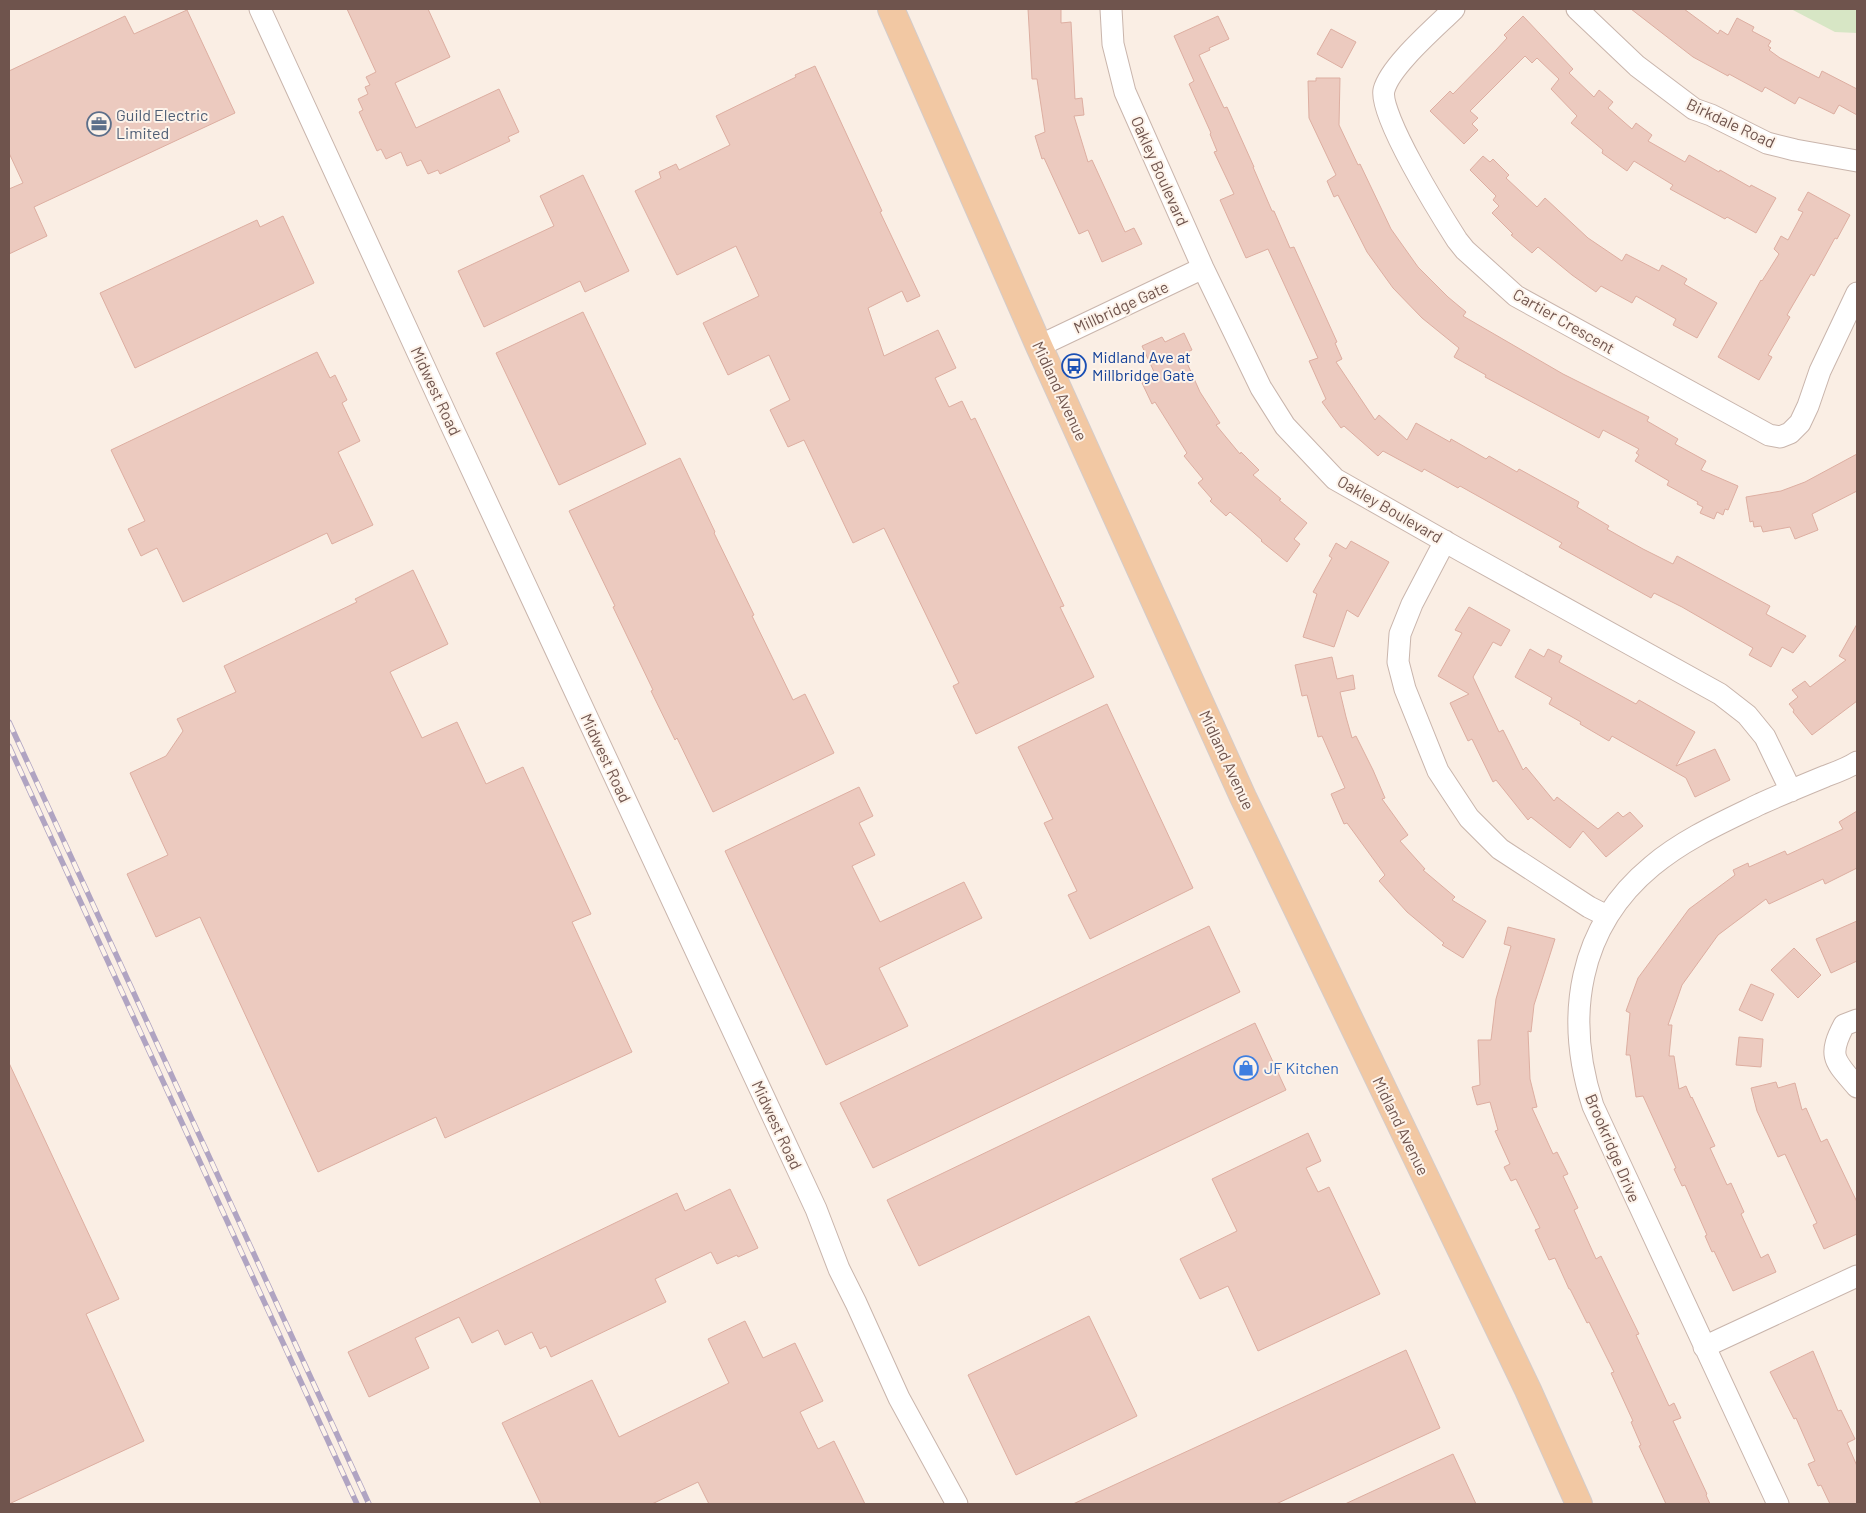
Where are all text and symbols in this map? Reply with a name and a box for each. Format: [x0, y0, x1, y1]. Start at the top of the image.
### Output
street label: Birkdale Road [1684, 94, 1778, 151]
place label: Guild Electric Limited [116, 105, 208, 142]
office icon: Guild Electric Limited [86, 111, 112, 137]
street label: Oakley Boulevard [1128, 113, 1193, 229]
street label: Millbridge Gate [1070, 276, 1171, 337]
street label: Cartier Crescent [1510, 284, 1618, 357]
street label: Midland Avenue [1029, 338, 1092, 443]
street label: Midwest Road [408, 343, 465, 438]
place label: Midland Ave at Millbridge Gate [1092, 347, 1194, 384]
bus stop icon: Midland Ave at Millbridge Gate [1061, 353, 1087, 379]
street label: Oakley Boulevard [1334, 471, 1446, 546]
street label: Midland Avenue [1196, 707, 1259, 812]
street label: Midwest Road [578, 710, 635, 805]
shop icon: JF Kitchen [1233, 1055, 1259, 1081]
place label: JF Kitchen [1264, 1058, 1339, 1077]
street label: Midland Avenue [1369, 1073, 1434, 1178]
street label: Midwest Road [749, 1077, 806, 1172]
street label: Brookridge Drive [1582, 1091, 1645, 1205]

